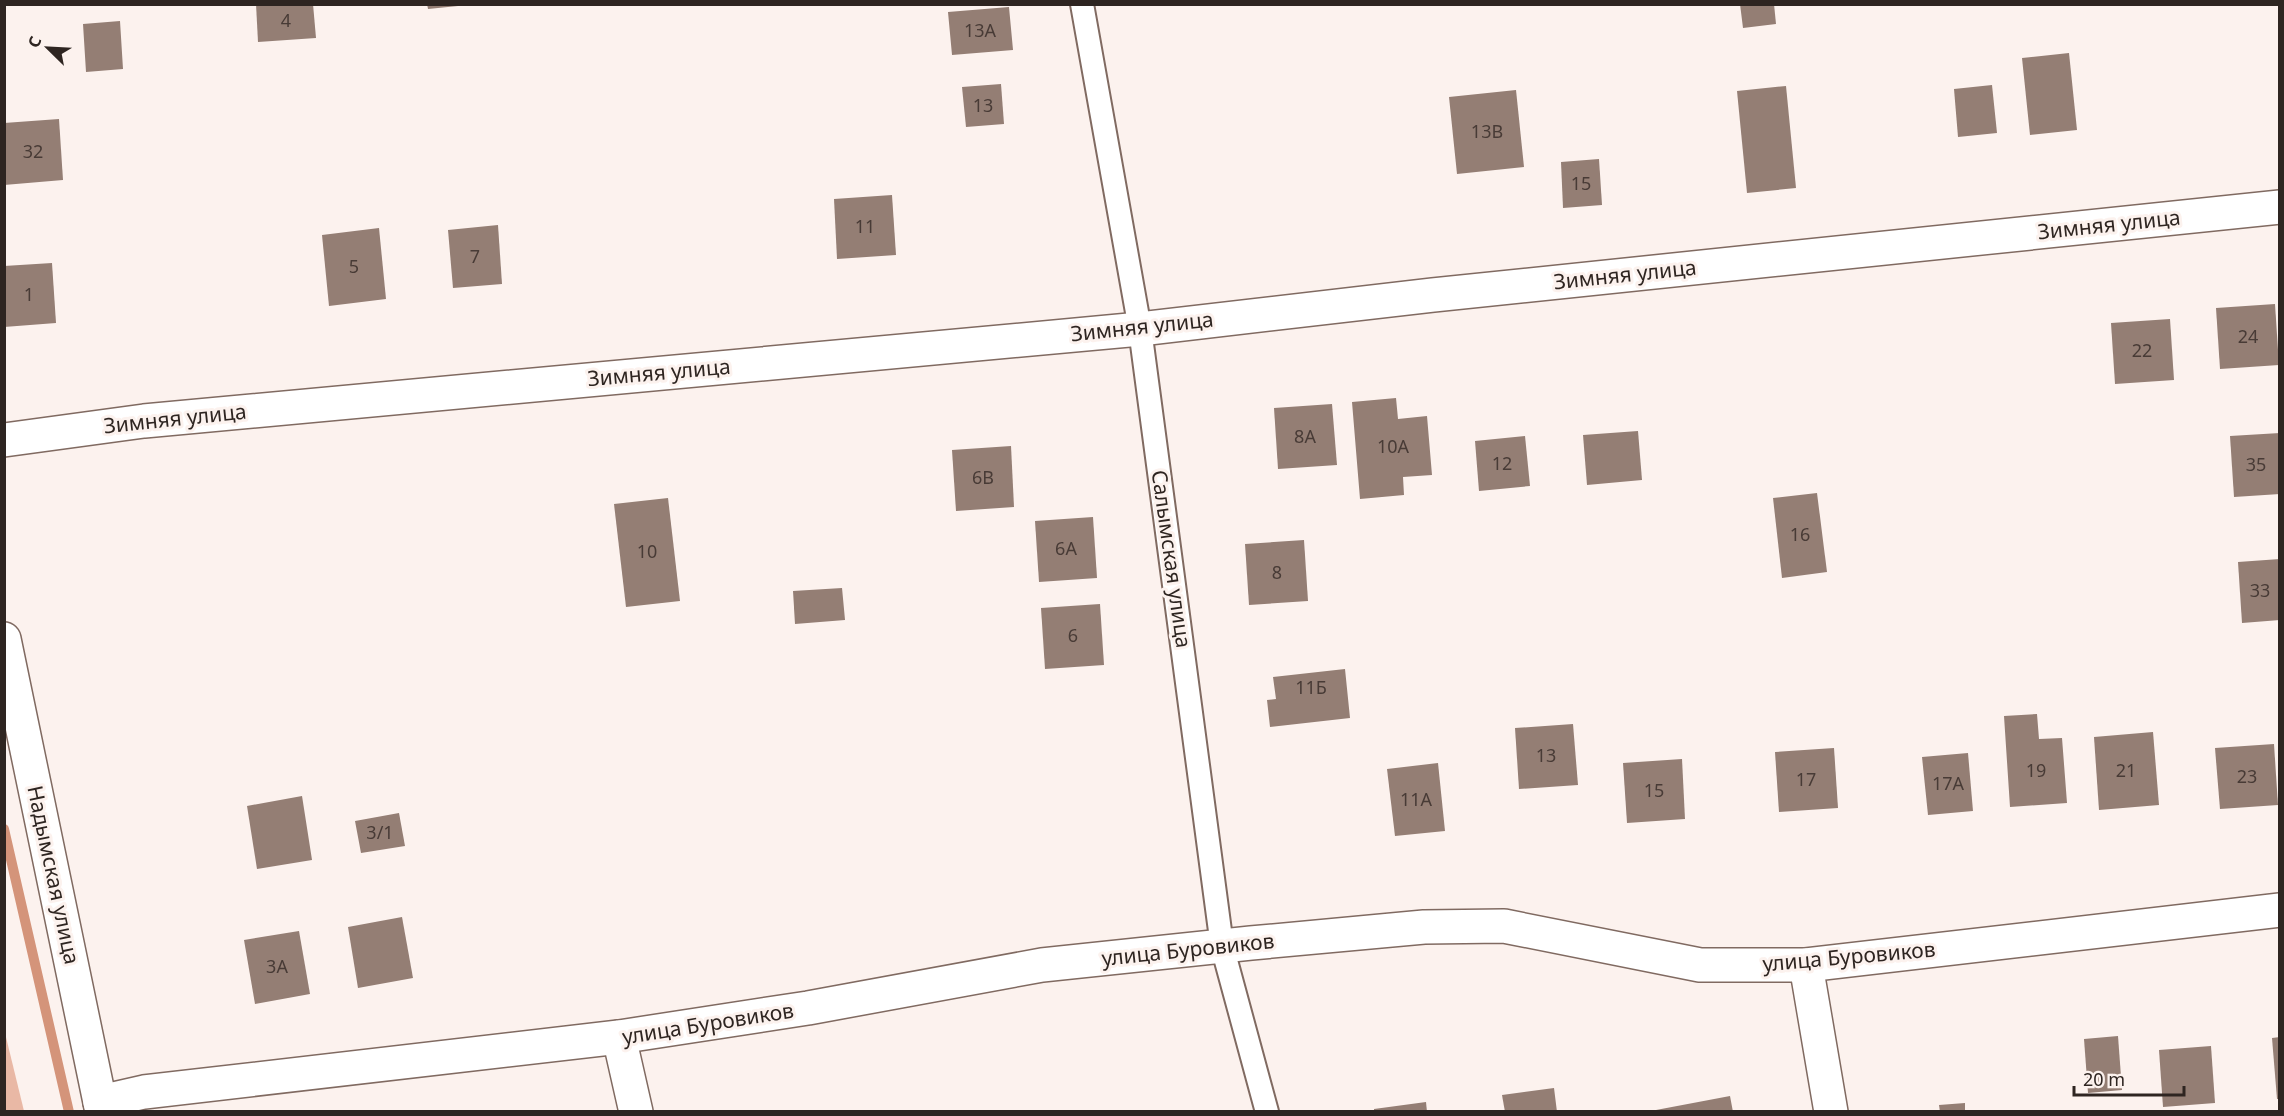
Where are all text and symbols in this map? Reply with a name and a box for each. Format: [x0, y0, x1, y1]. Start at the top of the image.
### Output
house number: 4 [281, 8, 291, 32]
north arrow [18, 18, 78, 78]
house number: 13А [964, 18, 997, 42]
text: С [22, 33, 46, 51]
house number: 13 [973, 93, 993, 117]
house number: 13В [1471, 119, 1503, 143]
house number: 32 [23, 139, 43, 163]
house number: 15 [1571, 171, 1591, 195]
street label: Зимняя улица [2036, 203, 2182, 245]
house number: 11 [855, 214, 875, 238]
house number: 7 [470, 244, 480, 268]
street label: Зимняя улица [1552, 253, 1698, 295]
house number: 5 [349, 254, 359, 278]
house number: 1 [24, 282, 34, 306]
street label: Зимняя улица [1069, 305, 1215, 347]
house number: 24 [2238, 324, 2258, 348]
house number: 22 [2132, 338, 2152, 362]
street label: Зимняя улица [586, 352, 732, 392]
street label: Зимняя улица [102, 397, 248, 439]
house number: 8А [1294, 424, 1316, 448]
house number: 10А [1377, 434, 1410, 458]
house number: 12 [1492, 451, 1512, 475]
house number: 35 [2246, 452, 2266, 476]
house number: 6В [972, 465, 994, 489]
street label: Салымская улица [1146, 468, 1198, 650]
house number: 16 [1790, 522, 1810, 546]
house number: 6А [1055, 536, 1077, 560]
house number: 10 [637, 539, 657, 563]
house number: 8 [1272, 560, 1282, 584]
house number: 33 [2250, 578, 2270, 602]
house number: 6 [1068, 623, 1078, 647]
house number: 11Б [1295, 675, 1327, 699]
house number: 13 [1536, 743, 1556, 767]
house number: 19 [2026, 758, 2046, 782]
house number: 21 [2116, 758, 2136, 782]
house number: 23 [2237, 764, 2257, 788]
house number: 17 [1796, 767, 1816, 791]
house number: 17А [1932, 771, 1965, 795]
house number: 15 [1644, 778, 1664, 802]
street label: Надымская улица [21, 783, 87, 967]
house number: 11А [1400, 787, 1433, 811]
house number: 3/1 [366, 820, 394, 844]
street label: улица Буровиков [1100, 926, 1276, 972]
street label: улица Буровиков [1761, 934, 1937, 978]
house number: 3А [266, 954, 288, 978]
street label: улица Буровиков [620, 996, 796, 1050]
scale bar [2074, 1059, 2184, 1097]
text: 20 m [2083, 1067, 2125, 1091]

